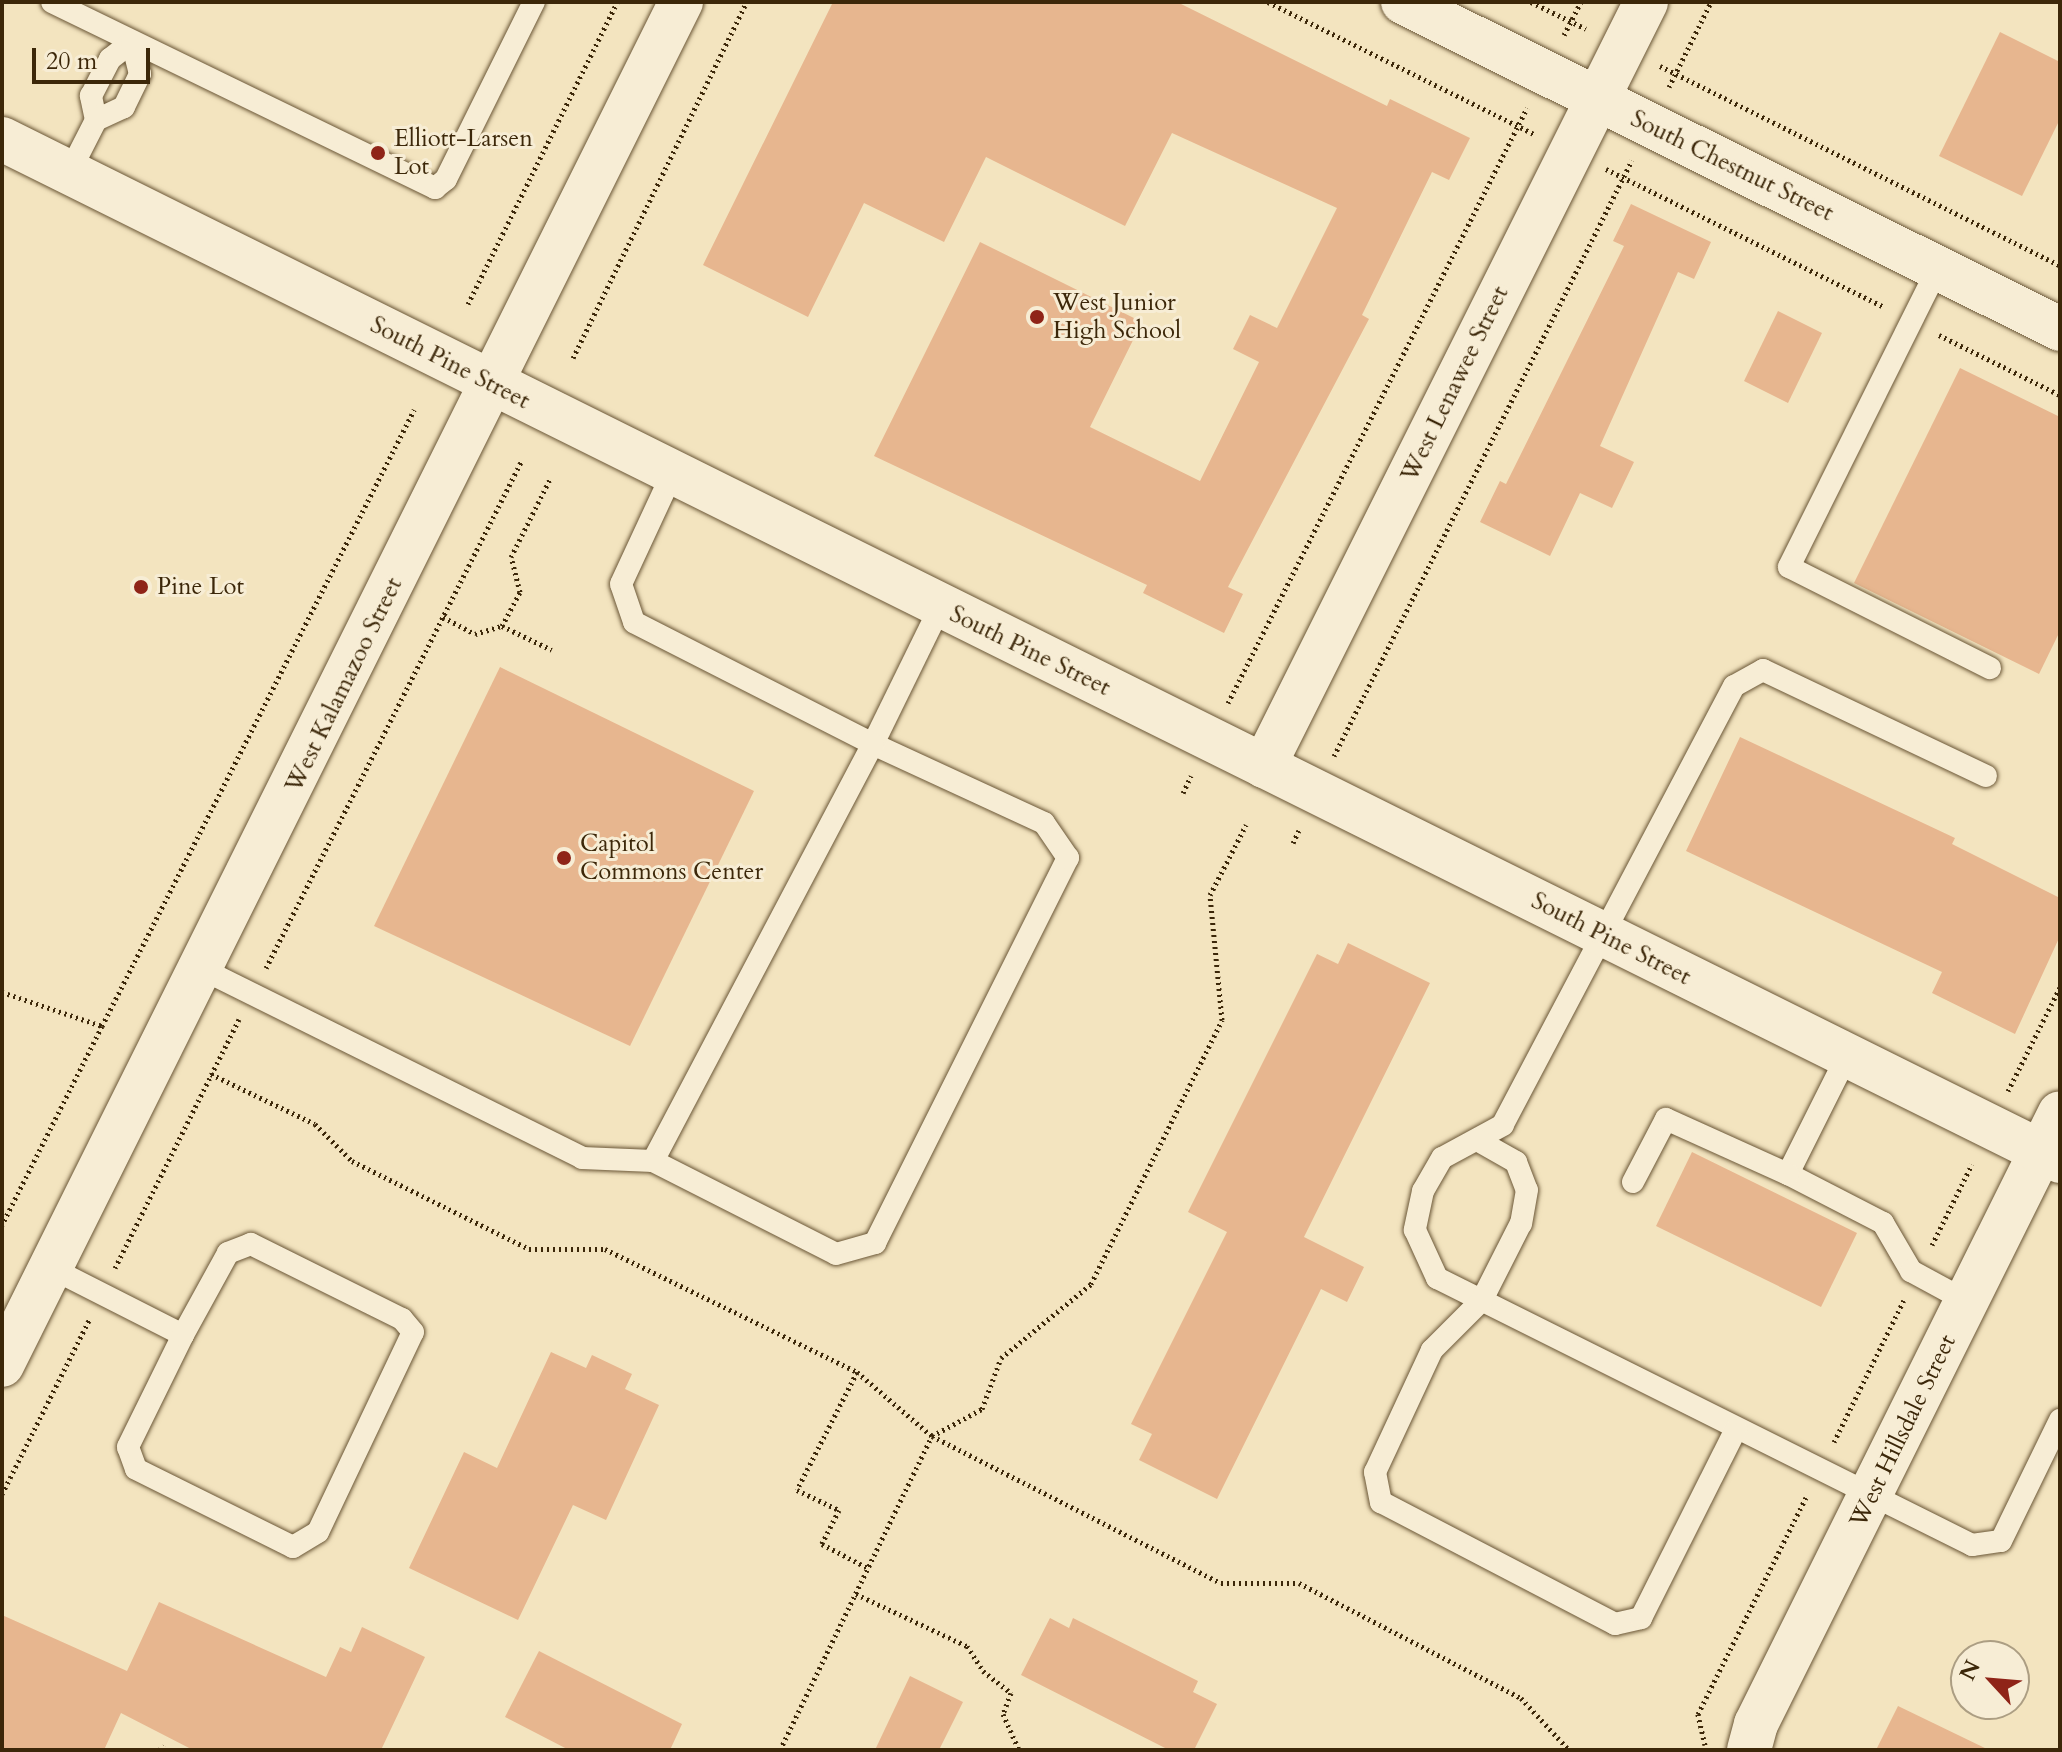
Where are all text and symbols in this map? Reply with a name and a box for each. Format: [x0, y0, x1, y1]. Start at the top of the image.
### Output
scale bar [36, 32, 154, 82]
text: 20 m [46, 45, 97, 78]
street label: South Chestnut Street [1626, 104, 1838, 228]
place label: Elliott-Larsen Lot [394, 125, 533, 181]
marker: Elliott-Larsen Lot [369, 144, 387, 162]
street label: West Lenawee Street [1395, 281, 1515, 487]
place label: West Junior High School [1053, 289, 1181, 345]
marker: West Junior High School [1028, 308, 1046, 326]
street label: South Pine Street [365, 310, 535, 416]
place label: Pine Lot [157, 573, 244, 601]
street label: West Kalamazoo Street [279, 573, 409, 797]
marker: Pine Lot [132, 578, 150, 596]
street label: South Pine Street [945, 600, 1115, 702]
place label: Capitol Commons Center [580, 830, 763, 886]
marker: Capitol Commons Center [555, 849, 573, 867]
street label: South Pine Street [1526, 886, 1696, 992]
street label: West Hillsdale Street [1844, 1330, 1962, 1532]
north arrow [1950, 1640, 2030, 1720]
text: N [1953, 1655, 1988, 1686]

